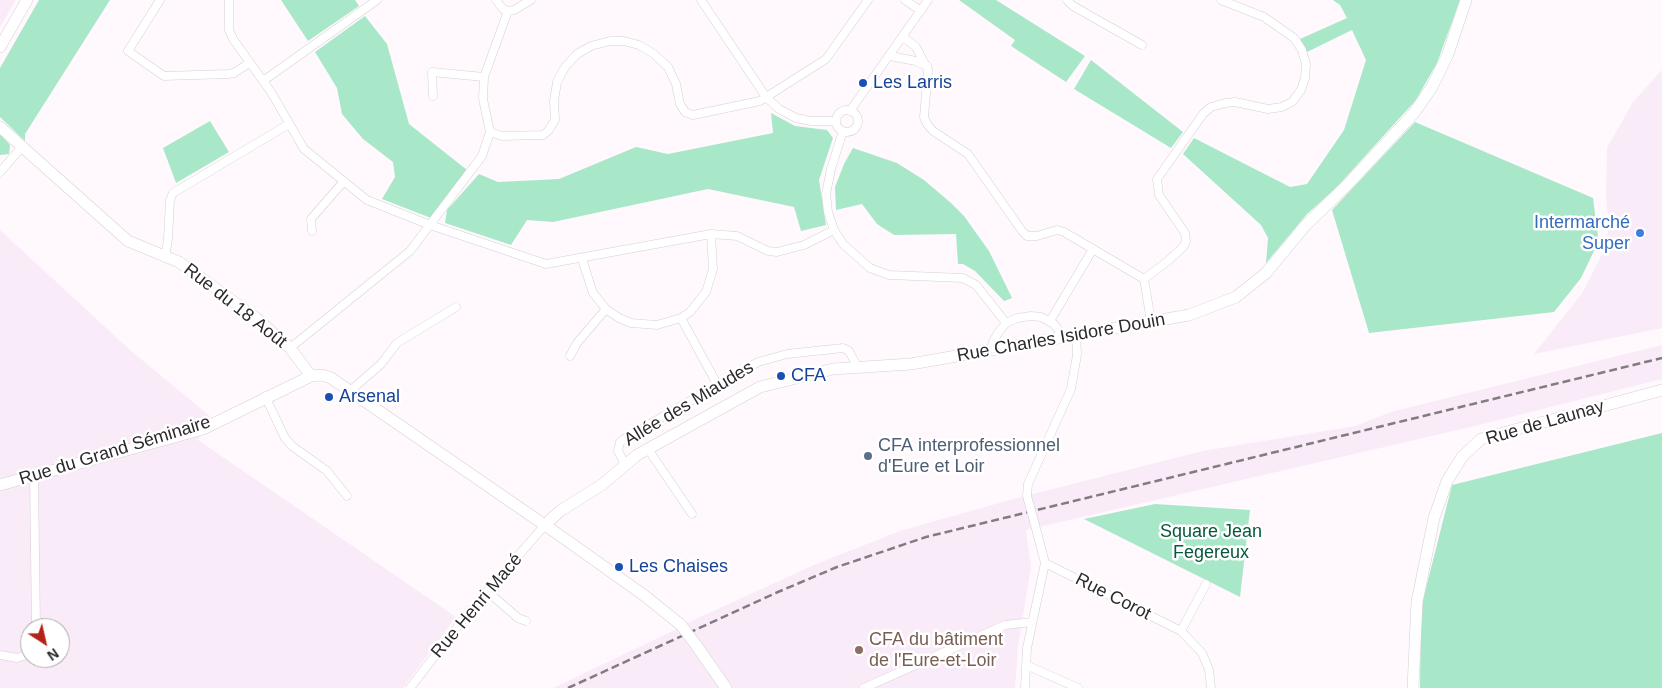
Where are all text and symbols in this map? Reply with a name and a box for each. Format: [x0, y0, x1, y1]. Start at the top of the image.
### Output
place label: Les Larris [873, 72, 952, 94]
marker: Les Larris [857, 77, 869, 89]
place label: Intermarché Super [1534, 212, 1630, 254]
marker: Intermarché Super [1634, 227, 1646, 239]
street label: Rue du 18 Août [179, 259, 291, 353]
street label: Rue Charles Isidore Douin [955, 309, 1167, 367]
street label: Allée des Miaudes [620, 357, 758, 451]
place label: CFA [791, 365, 826, 387]
marker: CFA [775, 370, 787, 382]
place label: Arsenal [339, 386, 400, 408]
marker: Arsenal [323, 391, 335, 403]
street label: Rue de Launay [1483, 396, 1607, 450]
street label: Rue du Grand Séminaire [17, 412, 213, 490]
place label: CFA interprofessionnel d'Eure et Loir [878, 435, 1060, 478]
marker: CFA interprofessionnel d'Eure et Loir [862, 450, 874, 462]
park label: Square Jean Fegereux [1160, 521, 1262, 564]
street label: Rue Henri Macé [427, 549, 527, 663]
place label: Les Chaises [629, 556, 728, 578]
marker: Les Chaises [613, 561, 625, 573]
street label: Rue Corot [1072, 569, 1154, 625]
north arrow [20, 618, 70, 668]
place label: CFA du bâtiment de l'Eure-et-Loir [869, 629, 1003, 672]
marker: CFA du bâtiment de l'Eure-et-Loir [853, 644, 865, 656]
text: N [44, 645, 62, 664]

